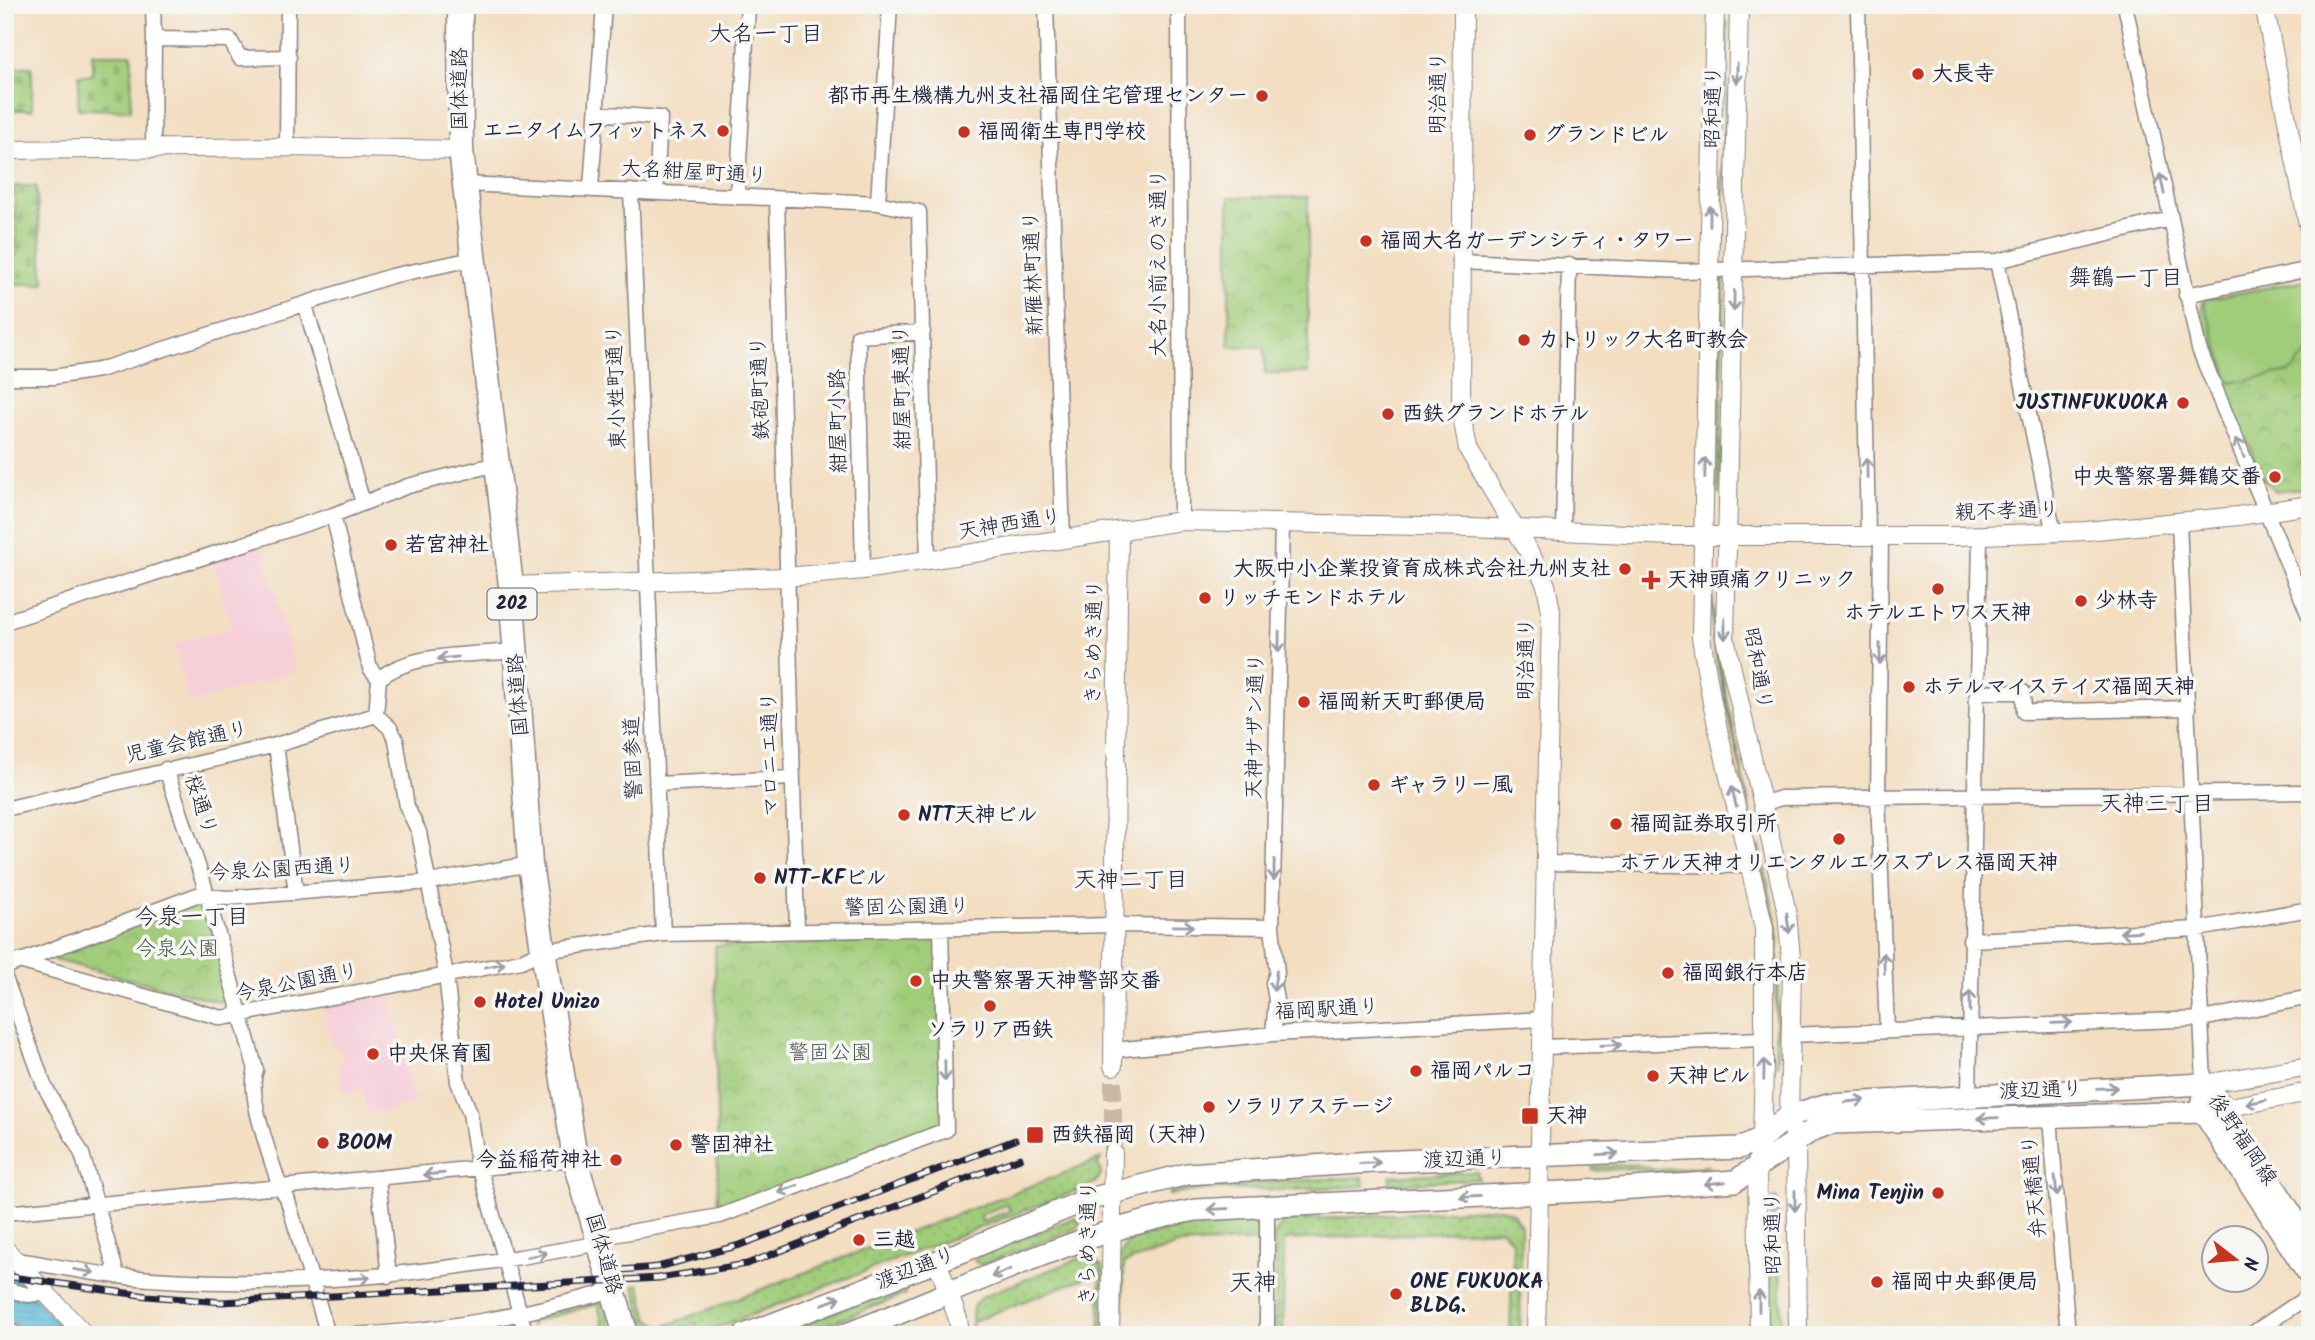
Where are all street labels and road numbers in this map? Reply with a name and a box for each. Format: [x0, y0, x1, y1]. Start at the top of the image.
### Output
street label: 国体道路 [444, 47, 477, 131]
street label: 明治通り [1422, 51, 1456, 135]
street label: 昭和通り [1697, 65, 1731, 149]
street label: 大名紺屋町通り [620, 153, 768, 193]
street label: 大名小前えのき通り [1143, 169, 1176, 358]
street label: 新雁林町通り [1015, 209, 1053, 337]
street label: 東小姓町通り [598, 323, 636, 451]
street label: 紺屋町東通り [885, 324, 921, 450]
street label: 鉄砲町通り [743, 335, 779, 441]
street label: 紺屋町小路 [822, 368, 856, 474]
street label: 親不孝通り [1954, 494, 2060, 530]
street label: 天神西通り [956, 500, 1064, 550]
street label: きらめき通り [1077, 579, 1113, 705]
road number: 202 [488, 589, 536, 620]
street label: 明治通り [1510, 617, 1544, 701]
street label: 昭和通り [1733, 625, 1781, 713]
street label: 国体道路 [500, 652, 538, 738]
street label: 天神サザン通り [1238, 652, 1274, 800]
street label: マロニエ通り [753, 691, 789, 817]
street label: 児童会館通り [122, 713, 252, 773]
street label: 警固参道 [616, 715, 652, 801]
street label: 桜通り [175, 770, 225, 840]
street label: 今泉公園西通り [208, 850, 356, 890]
street label: 警固公園通り [844, 890, 970, 926]
street label: 今泉公園通り [232, 955, 362, 1011]
street label: 福岡駅通り [1274, 991, 1380, 1029]
street label: 渡辺通り [1998, 1073, 2084, 1109]
street label: 後野福岡線 [2199, 1087, 2285, 1193]
street label: 弁天橋通り [2014, 1132, 2056, 1240]
street label: 渡辺通り [1422, 1142, 1508, 1178]
street label: きらめき通り [1071, 1180, 1107, 1306]
street label: 昭和通り [1757, 1191, 1791, 1275]
street label: 国体道路 [576, 1209, 630, 1299]
street label: 渡辺通り [871, 1239, 961, 1299]

